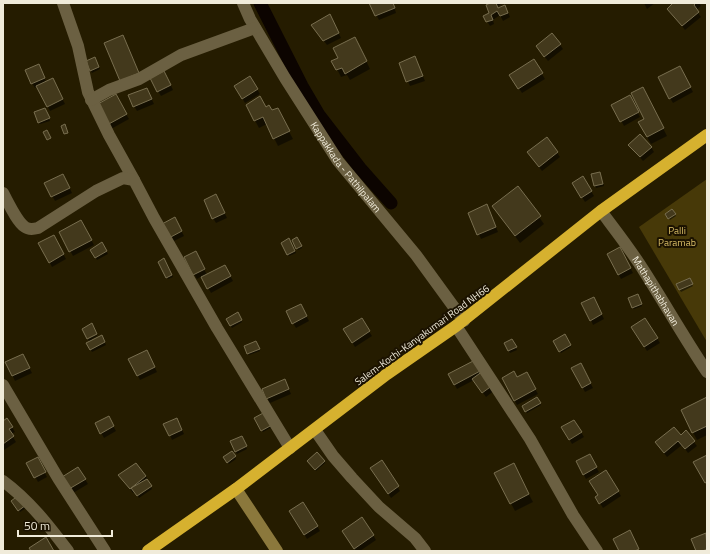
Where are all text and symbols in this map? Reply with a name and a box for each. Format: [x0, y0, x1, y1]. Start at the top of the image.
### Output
street label: Kappakkada - Pathilpalam [307, 118, 385, 216]
park label: Palli Paramab [658, 223, 696, 250]
street label: Mathapithabhavan [629, 253, 683, 328]
street label: Salem-Kochi-Kanyakumari Road NH66 [352, 281, 493, 389]
scale bar [18, 512, 112, 538]
text: 50 m [24, 516, 50, 535]

